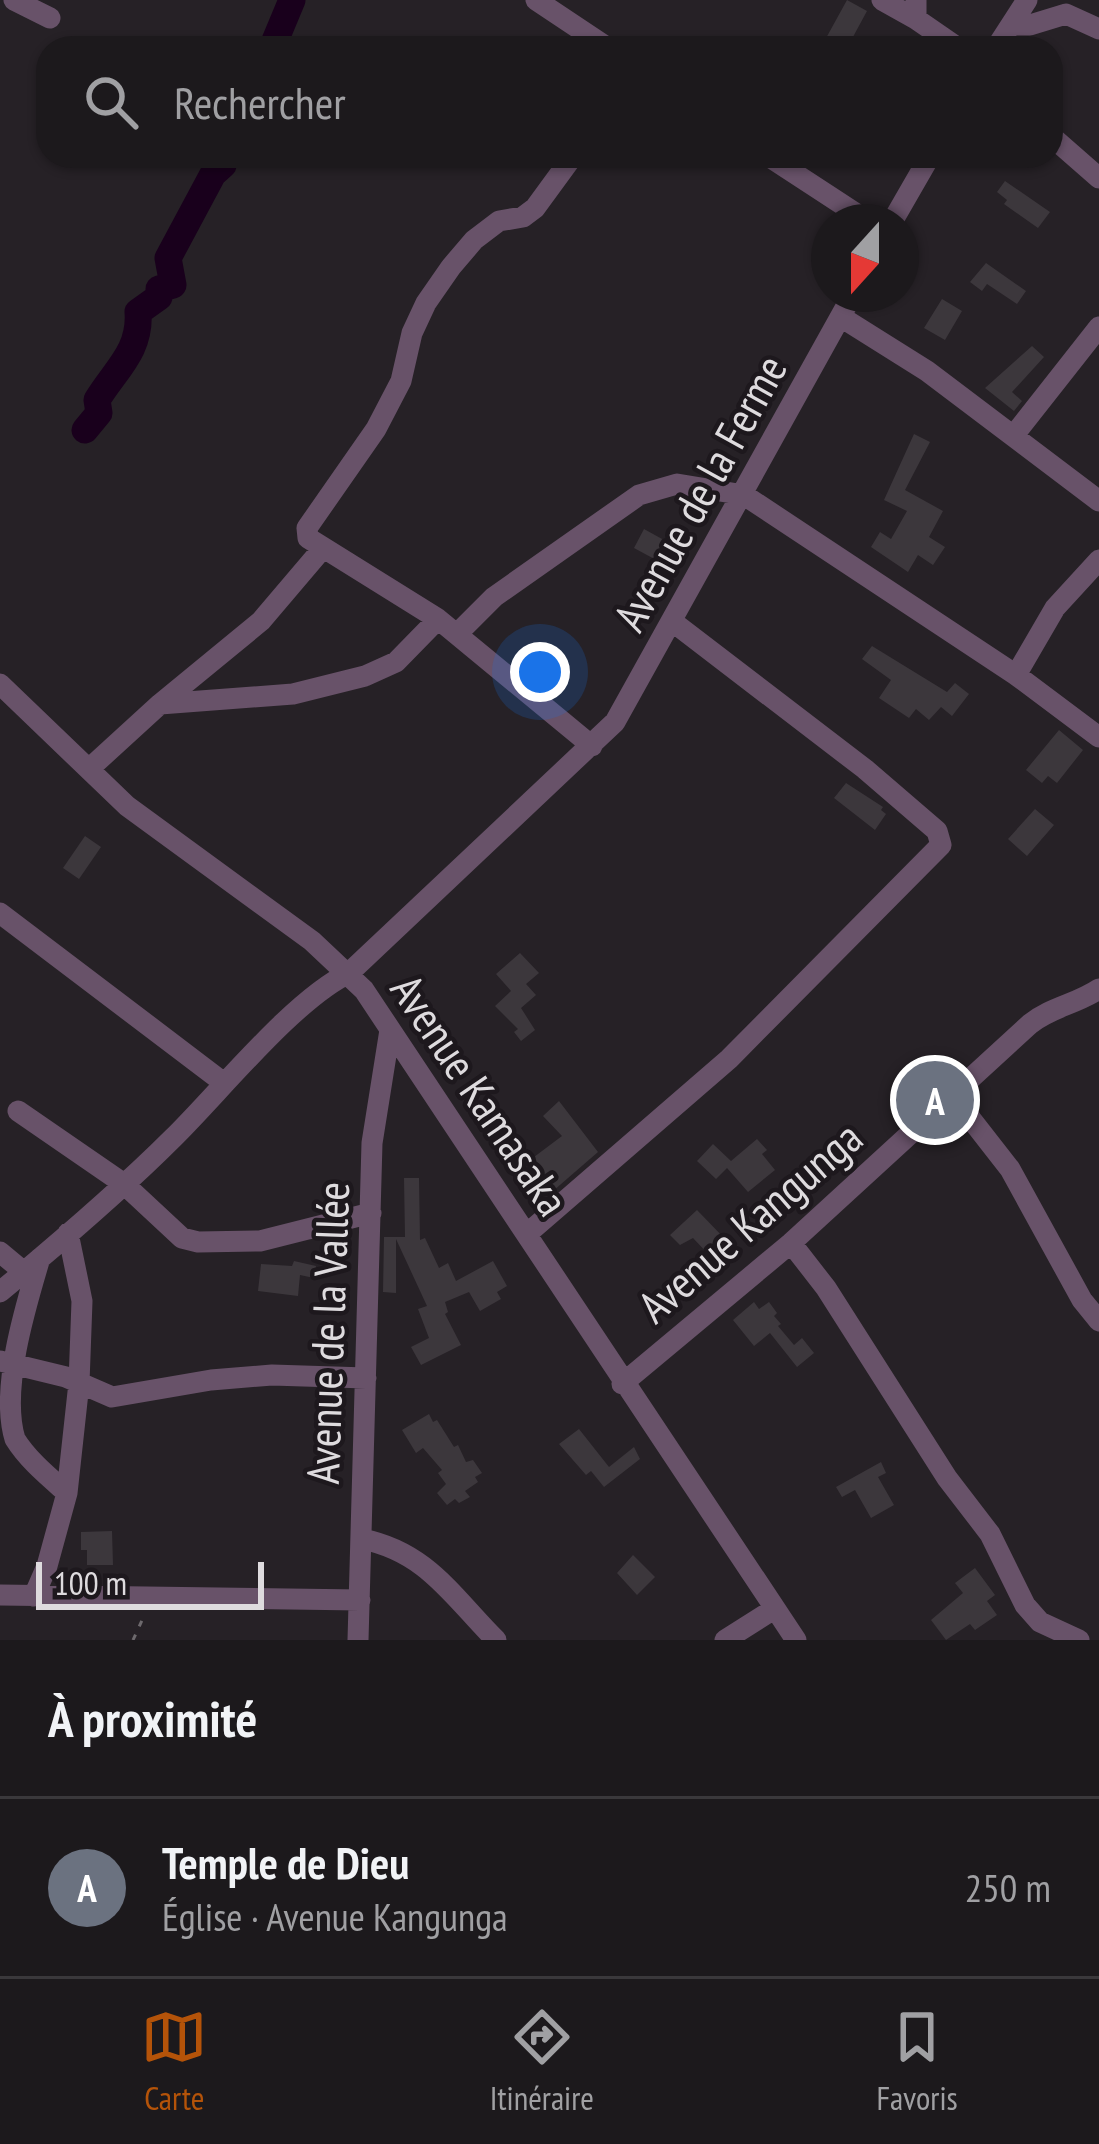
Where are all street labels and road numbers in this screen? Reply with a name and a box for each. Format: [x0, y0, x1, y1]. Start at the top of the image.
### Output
street label: Avenue de la Ferme [599, 344, 799, 641]
street label: Avenue Kamasaka [379, 963, 583, 1226]
street label: Avenue Kangunga [625, 1108, 873, 1334]
street label: Avenue de la Vallée [293, 1181, 361, 1485]

